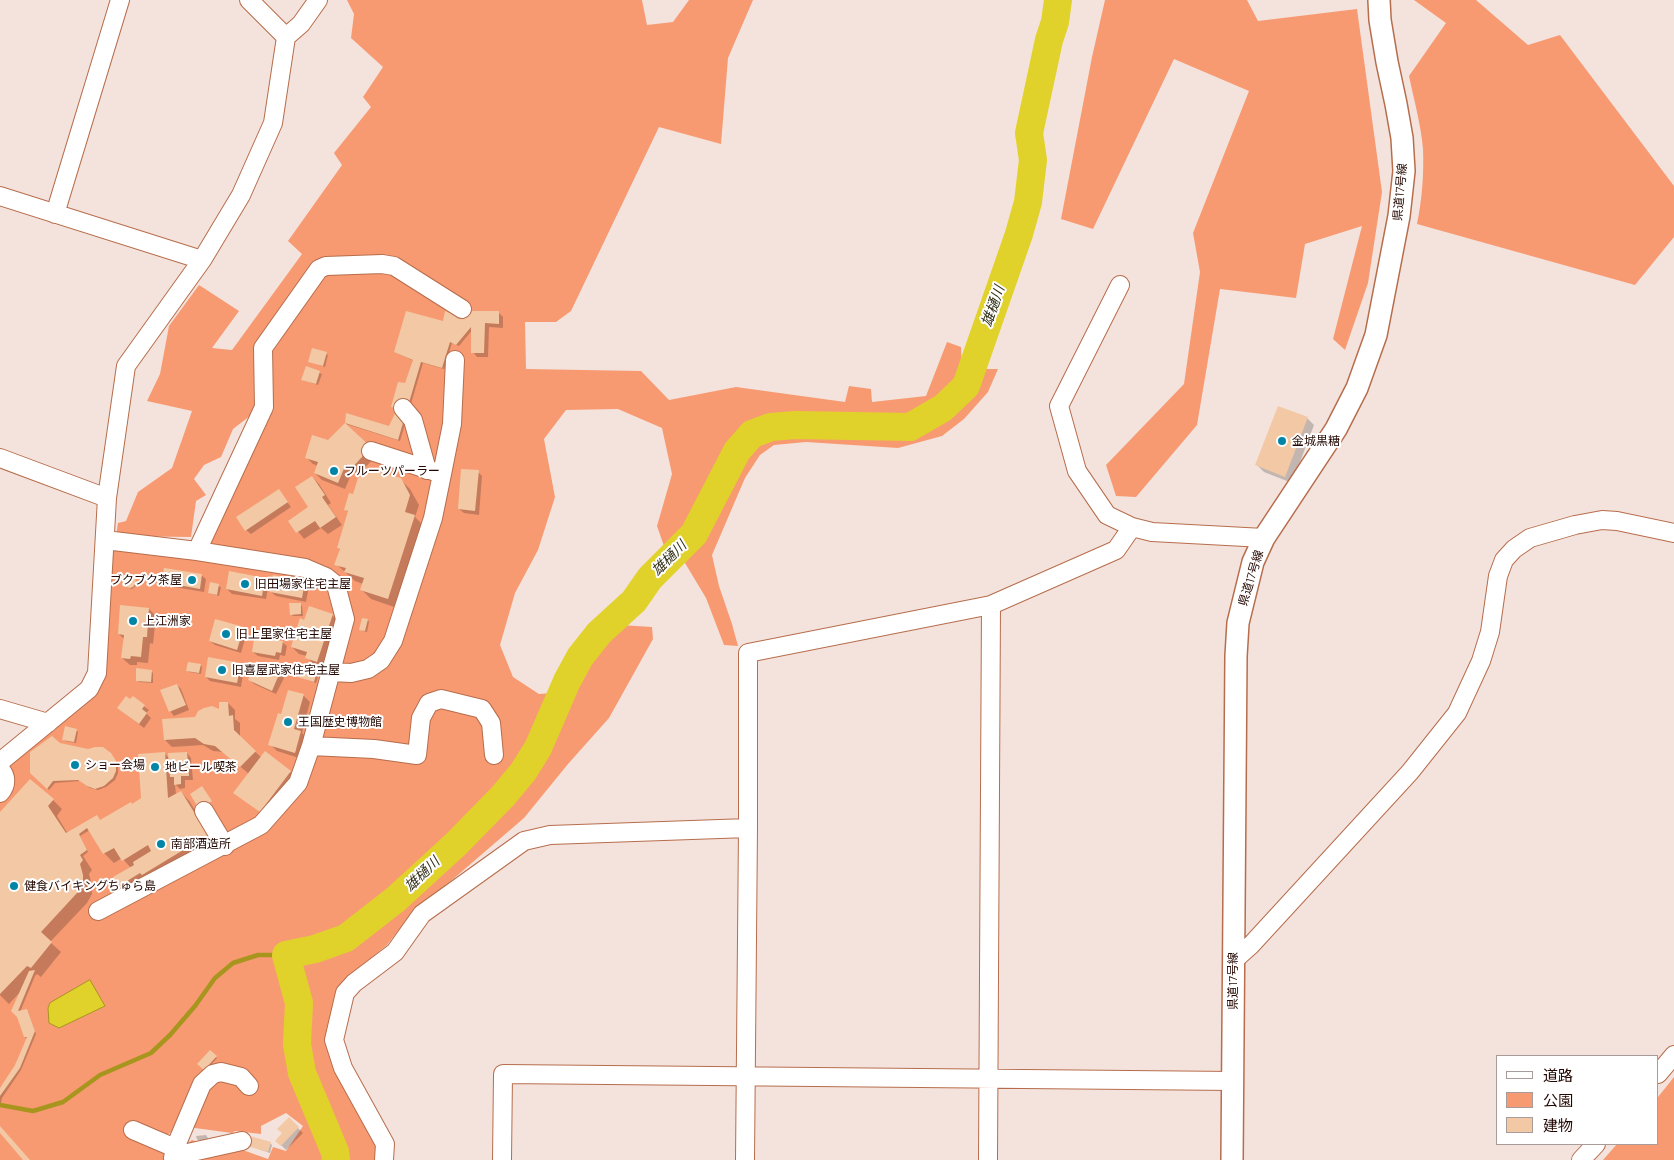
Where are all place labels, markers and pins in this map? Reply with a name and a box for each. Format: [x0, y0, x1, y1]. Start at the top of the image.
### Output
place label: 金城黒糖 [1292, 434, 1340, 448]
marker: 金城黒糖 [1276, 435, 1288, 447]
place label: フルーツパーラー [344, 464, 440, 478]
marker: フルーツパーラー [328, 465, 340, 477]
place label: ブクブク茶屋 [110, 573, 182, 587]
marker: ブクブク茶屋 [186, 574, 198, 586]
place label: 旧田場家住宅主屋 [255, 577, 351, 591]
marker: 旧田場家住宅主屋 [239, 578, 251, 590]
place label: 上江洲家 [143, 614, 191, 628]
marker: 上江洲家 [127, 615, 139, 627]
place label: 旧上里家住宅主屋 [236, 627, 332, 641]
marker: 旧上里家住宅主屋 [220, 628, 232, 640]
place label: 旧喜屋武家住宅主屋 [232, 663, 340, 677]
marker: 旧喜屋武家住宅主屋 [216, 664, 228, 676]
place label: 王国歴史博物館 [298, 715, 382, 729]
marker: 王国歴史博物館 [282, 716, 294, 728]
place label: ショー会場 [85, 758, 145, 772]
marker: ショー会場 [69, 759, 81, 771]
place label: 地ビール喫茶 [165, 760, 237, 774]
marker: 地ビール喫茶 [149, 761, 161, 773]
place label: 南部酒造所 [171, 837, 231, 851]
marker: 南部酒造所 [155, 838, 167, 850]
place label: 健食バイキングちゅら島 [24, 879, 156, 893]
marker: 健食バイキングちゅら島 [8, 880, 20, 892]

